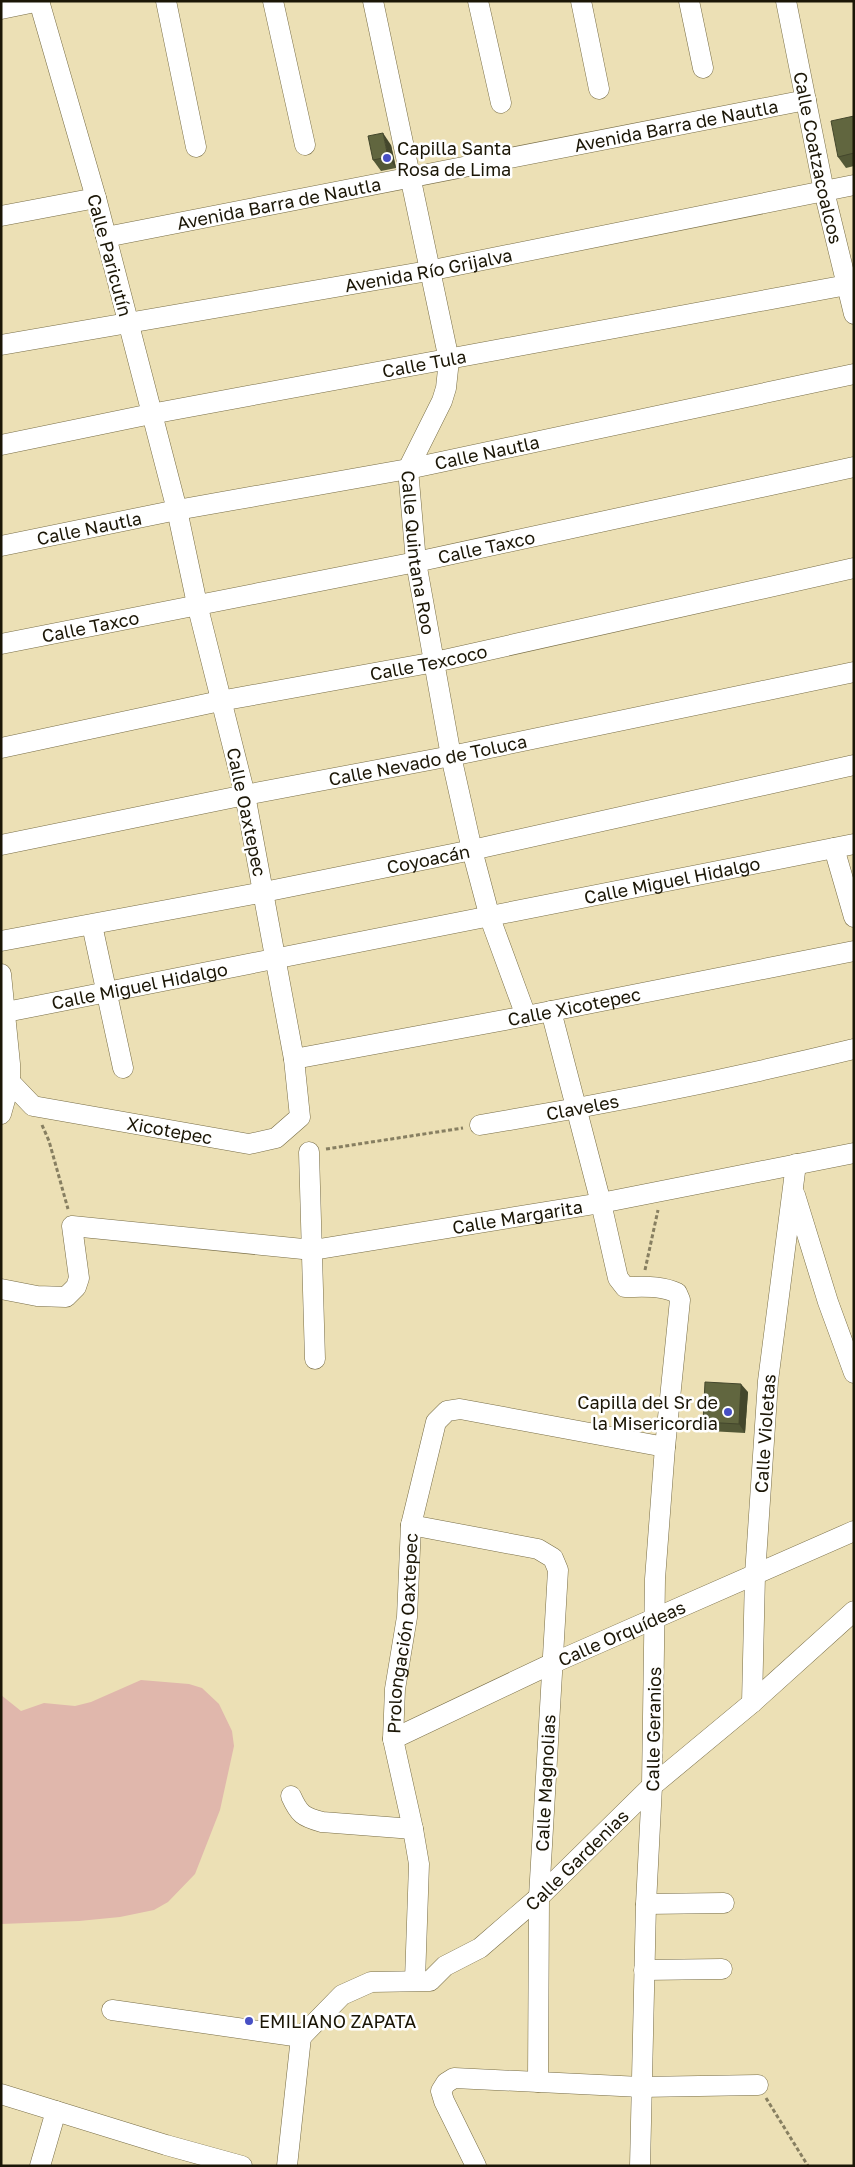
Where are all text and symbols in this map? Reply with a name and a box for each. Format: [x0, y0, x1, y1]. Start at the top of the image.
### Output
street label: Calle Coatzacoalcos [789, 70, 847, 246]
street label: Avenida Barra de Nautla [572, 95, 780, 156]
place label: Capilla Santa Rosa de Lima [397, 137, 511, 180]
marker: Capilla Santa Rosa de Lima [381, 152, 393, 164]
street label: Avenida Barra de Nautla [175, 172, 383, 234]
street label: Calle Paricutín [83, 191, 137, 319]
street label: Avenida Río Grijalva [343, 243, 514, 296]
street label: Calle Tula [380, 345, 468, 382]
street label: Calle Nautla [433, 430, 541, 474]
street label: Calle Quintana Roo [397, 470, 440, 636]
street label: Calle Nautla [35, 507, 144, 549]
street label: Calle Taxco [436, 526, 537, 568]
street label: Calle Taxco [40, 606, 141, 647]
street label: Calle Texcoco [368, 640, 489, 685]
street label: Calle Nevado de Toluca [327, 729, 529, 790]
street label: Calle Oaxtepec [223, 745, 271, 879]
street label: Coyoacán [385, 840, 472, 878]
street label: Calle Miguel Hidalgo [582, 852, 762, 908]
street label: Calle Miguel Hidalgo [49, 957, 229, 1014]
street label: Calle Xicotepec [506, 983, 643, 1030]
street label: Claveles [544, 1089, 621, 1124]
street label: Xicotepec [125, 1112, 214, 1148]
street label: Calle Margarita [451, 1195, 584, 1238]
street label: Calle Violetas [750, 1372, 780, 1494]
place label: Capilla del Sr de la Misericordia [577, 1391, 718, 1434]
marker: Capilla del Sr de la Misericordia [722, 1406, 734, 1418]
street label: Prolongación Oaxtepec [382, 1532, 422, 1734]
street label: Calle Orquídeas [554, 1595, 689, 1671]
street label: Calle Geranios [641, 1666, 665, 1792]
street label: Calle Magnolias [530, 1714, 560, 1852]
street label: Calle Gardenias [521, 1805, 633, 1915]
place label: EMILIANO ZAPATA [259, 2010, 416, 2032]
marker: EMILIANO ZAPATA [243, 2015, 255, 2027]

